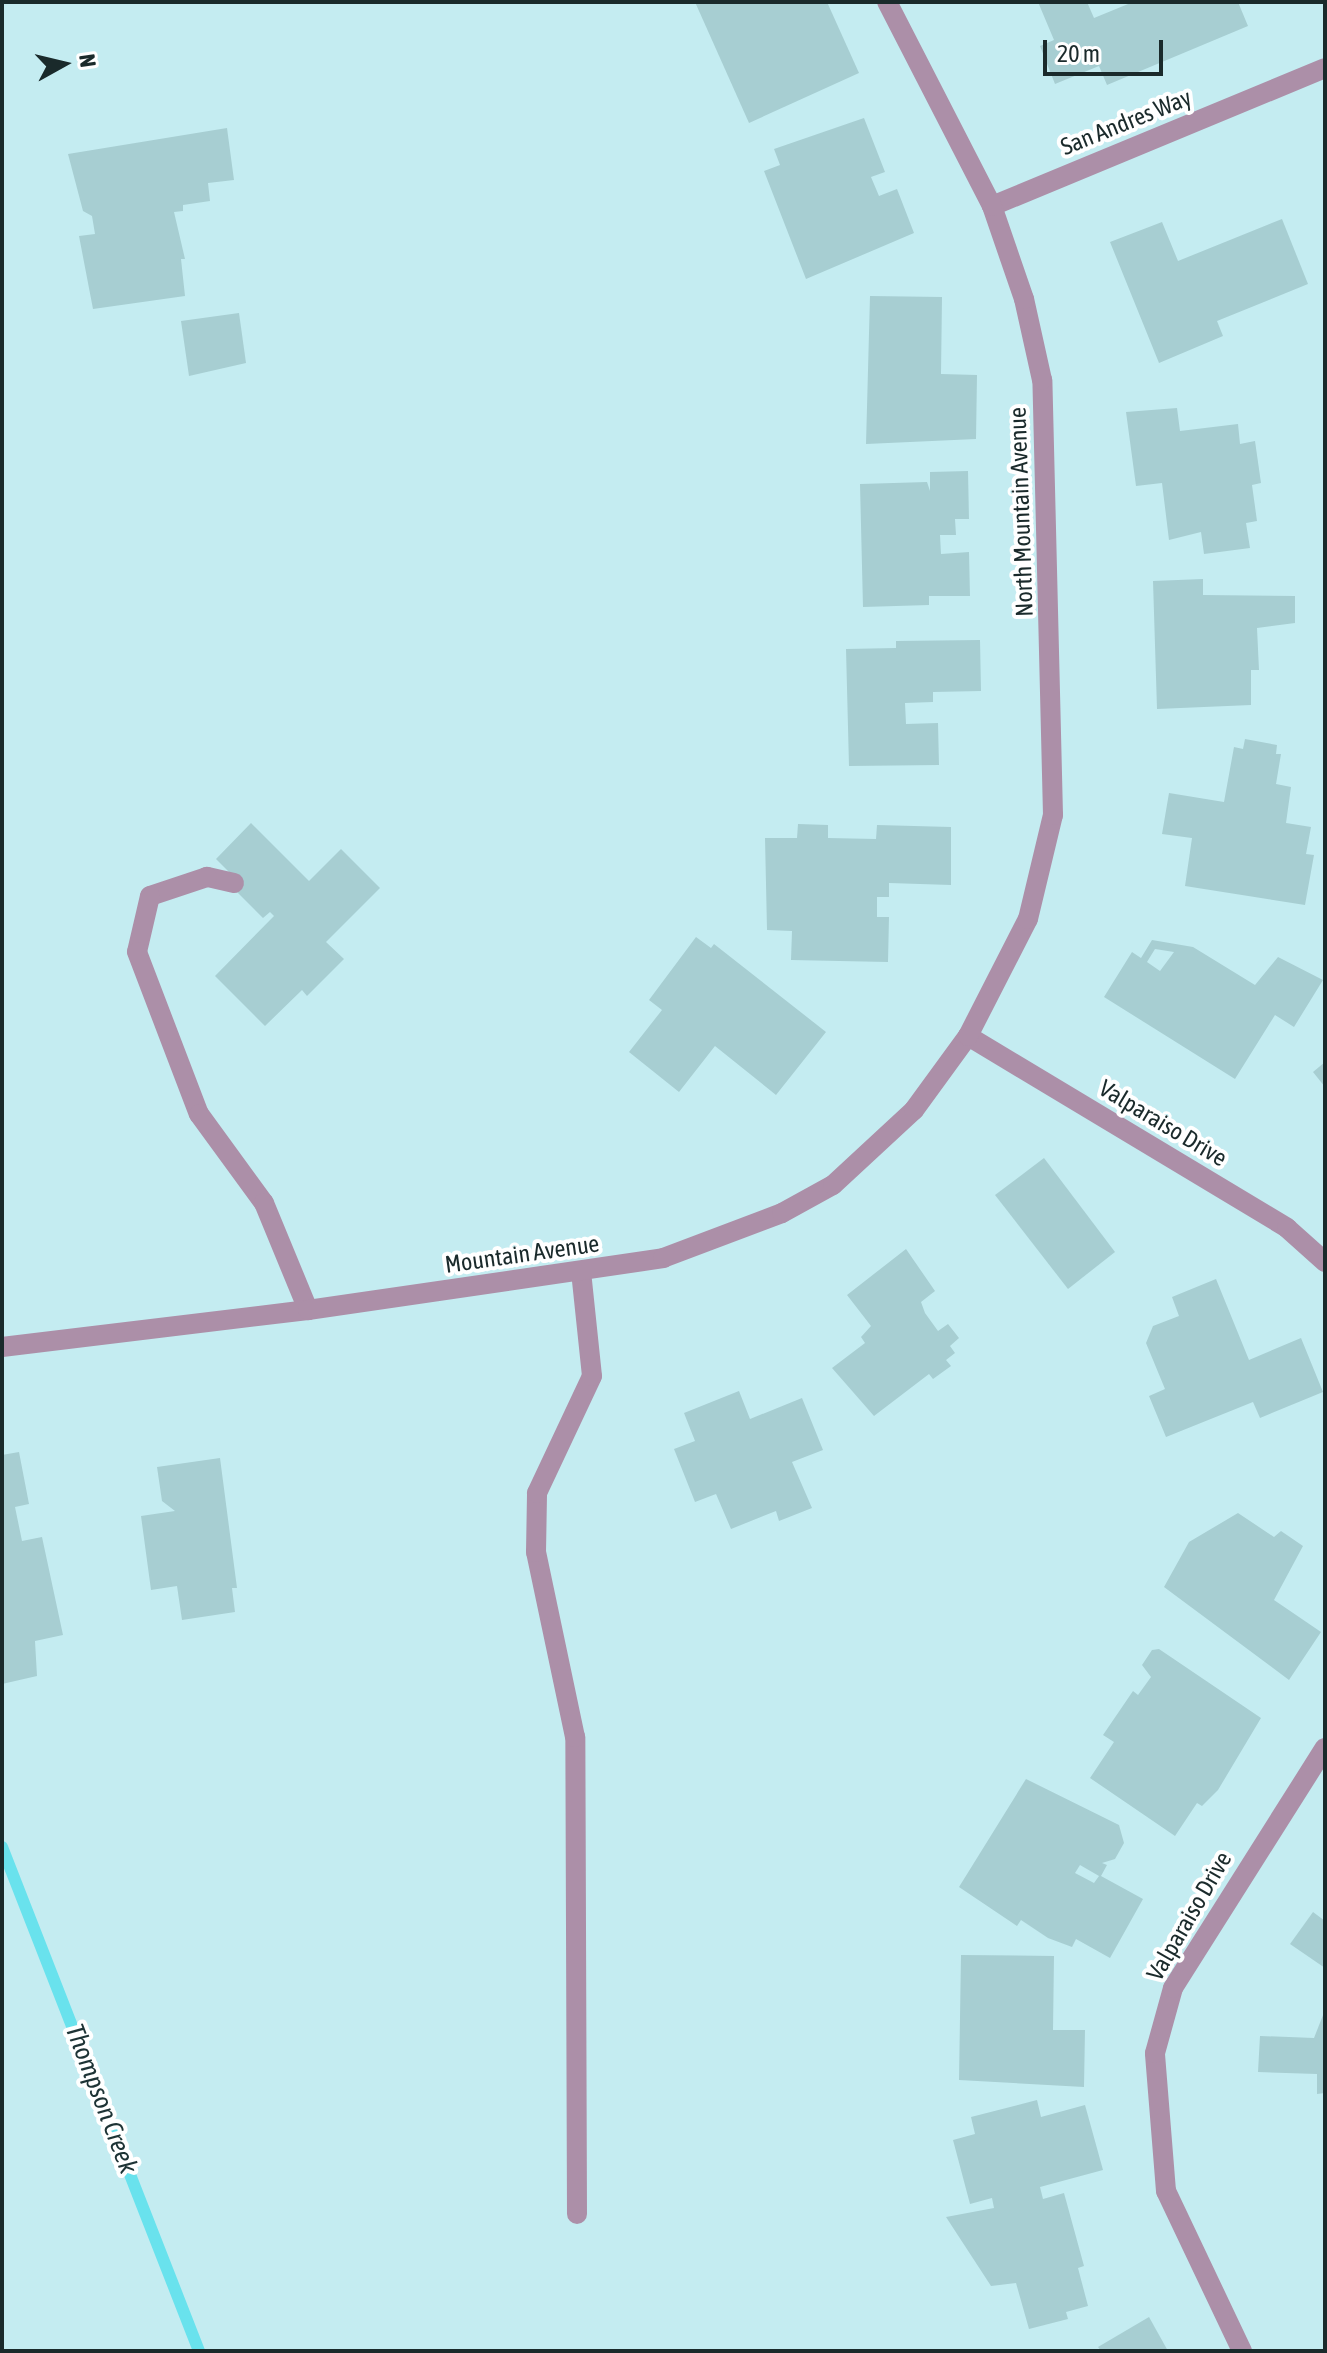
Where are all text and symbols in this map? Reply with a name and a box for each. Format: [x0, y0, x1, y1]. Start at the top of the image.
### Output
north arrow [24, 24, 104, 104]
scale bar [1047, 24, 1167, 74]
text: 20 m [1057, 40, 1100, 67]
text: N [74, 52, 102, 69]
street label: San Andres Way [1056, 83, 1196, 161]
street label: North Mountain Avenue [1003, 407, 1039, 617]
street label: Valparaiso Drive [1094, 1074, 1232, 1172]
street label: Mountain Avenue [443, 1229, 601, 1279]
street label: Valparaiso Drive [1141, 1846, 1237, 1986]
water label: Thompson Creek [58, 2020, 144, 2178]

